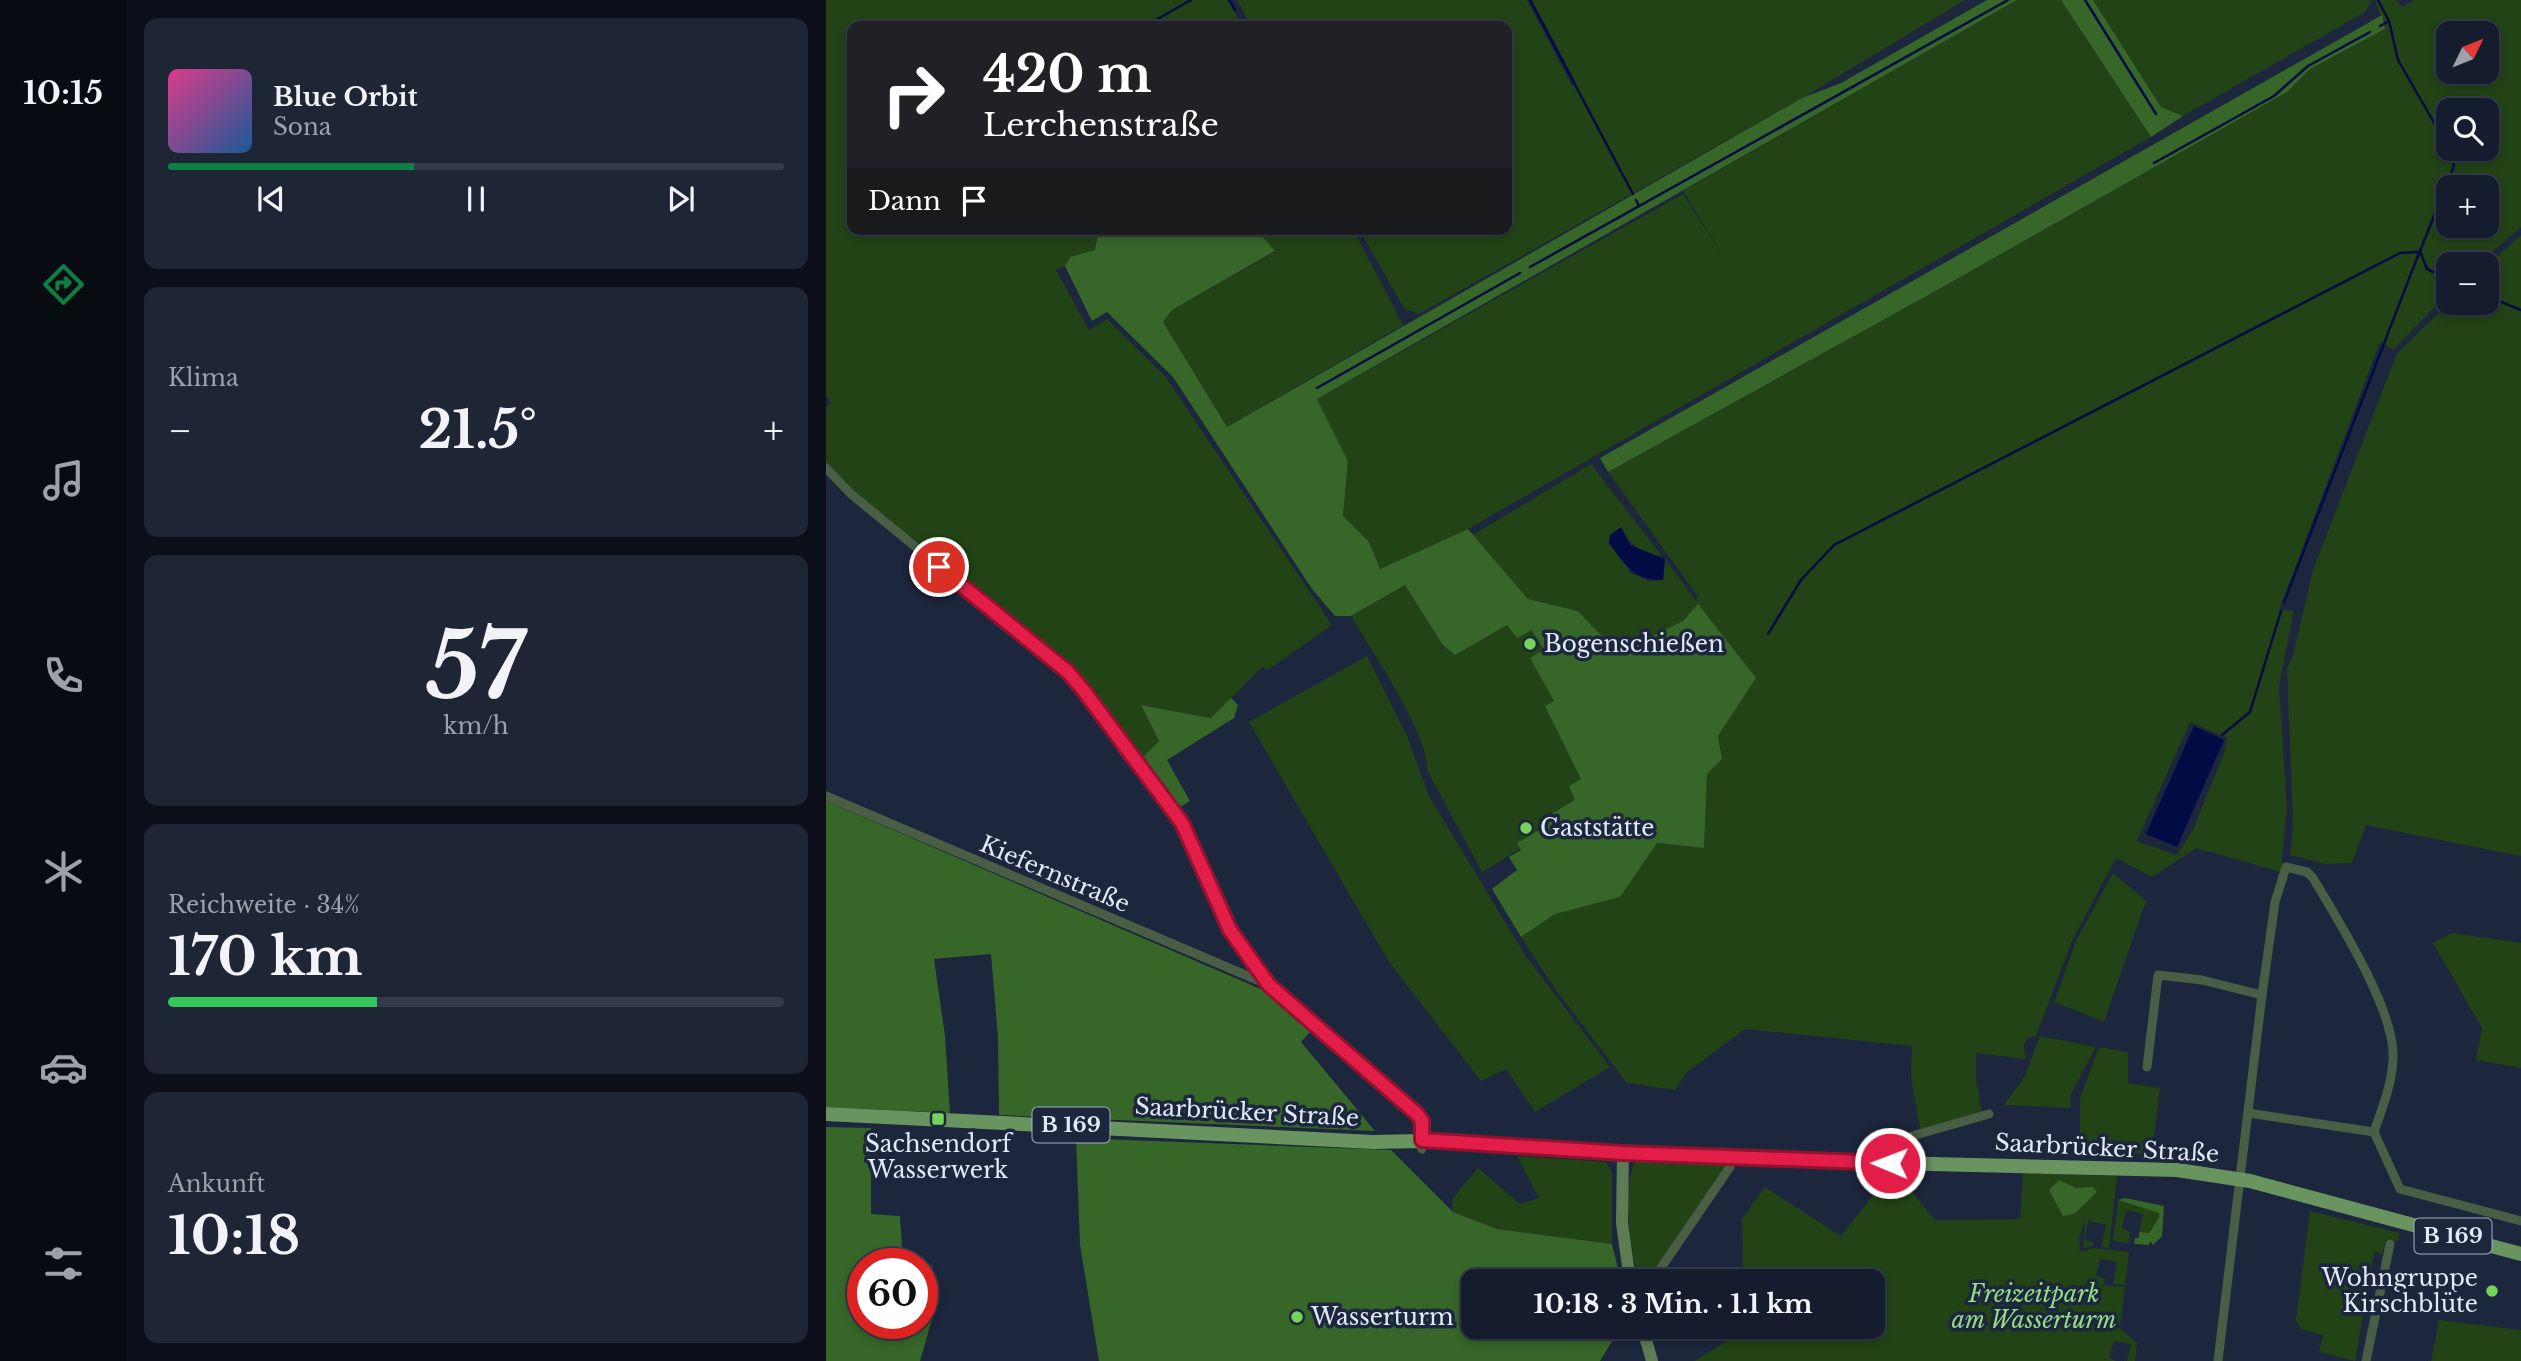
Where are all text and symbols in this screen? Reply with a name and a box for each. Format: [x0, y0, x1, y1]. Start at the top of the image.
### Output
north arrow [2436, 21, 2499, 84]
map controls [2436, 21, 2499, 315]
text: 420 m [983, 44, 1152, 105]
icon: right [868, 49, 959, 140]
text: 10:15 [23, 73, 103, 113]
text: Blue Orbit [273, 81, 418, 113]
button: search [2436, 98, 2499, 161]
text: Lerchenstraße [983, 105, 1219, 145]
text: Sona [273, 113, 331, 141]
button: + [2436, 175, 2499, 238]
icon: previous [252, 180, 290, 218]
icon: pause [457, 180, 495, 218]
icon: next [662, 180, 700, 218]
icon: arrive [955, 182, 993, 220]
text: Dann [868, 185, 941, 217]
button: − [2436, 252, 2499, 315]
icon: directions [39, 260, 88, 309]
text: Klima [168, 364, 239, 392]
text: 21.5° [418, 398, 537, 462]
text: − [168, 407, 192, 454]
text: + [763, 407, 784, 454]
icon: music [39, 456, 88, 505]
pin [909, 537, 969, 597]
icon: arrive [920, 548, 958, 586]
text: 57 [425, 610, 527, 723]
place label: Bogenschießen [1544, 630, 1724, 658]
marker: Bogenschießen [1522, 636, 1538, 652]
icon: phone [39, 651, 88, 700]
text: km/h [443, 712, 509, 740]
place label: Gaststätte [1540, 814, 1654, 842]
marker: Gaststätte [1518, 820, 1534, 836]
street label: Kiefernstraße [976, 830, 1134, 918]
icon: climate [39, 847, 88, 896]
text: Reichweite · 34% [168, 891, 360, 919]
text: 170 km [168, 925, 363, 989]
icon: car [39, 1043, 88, 1092]
street label: Saarbrücker Straße [1134, 1092, 1360, 1132]
road number: B 169 [1032, 1108, 1110, 1142]
marker: Sachsendorf Wasserwerk [930, 1111, 946, 1127]
position arrow [1853, 1126, 1927, 1200]
street label: Saarbrücker Straße [1994, 1128, 2220, 1168]
place label: Sachsendorf Wasserwerk [865, 1130, 1014, 1184]
text: Ankunft [168, 1170, 265, 1198]
text: 10:18 [168, 1204, 300, 1268]
road number: B 169 [2414, 1218, 2492, 1254]
icon: filters [39, 1239, 88, 1288]
speed limit sign: 60 [847, 1248, 938, 1339]
place label: Wohngruppe Kirschblüte [2320, 1264, 2478, 1318]
park label: Freizeitpark am Wasserturm [1952, 1280, 2116, 1334]
marker: Wohngruppe Kirschblüte [2484, 1283, 2500, 1299]
text: 10:18 · 3 Min. · 1.1 km [1533, 1288, 1813, 1320]
place label: Wasserturm [1310, 1303, 1454, 1331]
marker: Wasserturm [1289, 1309, 1305, 1325]

